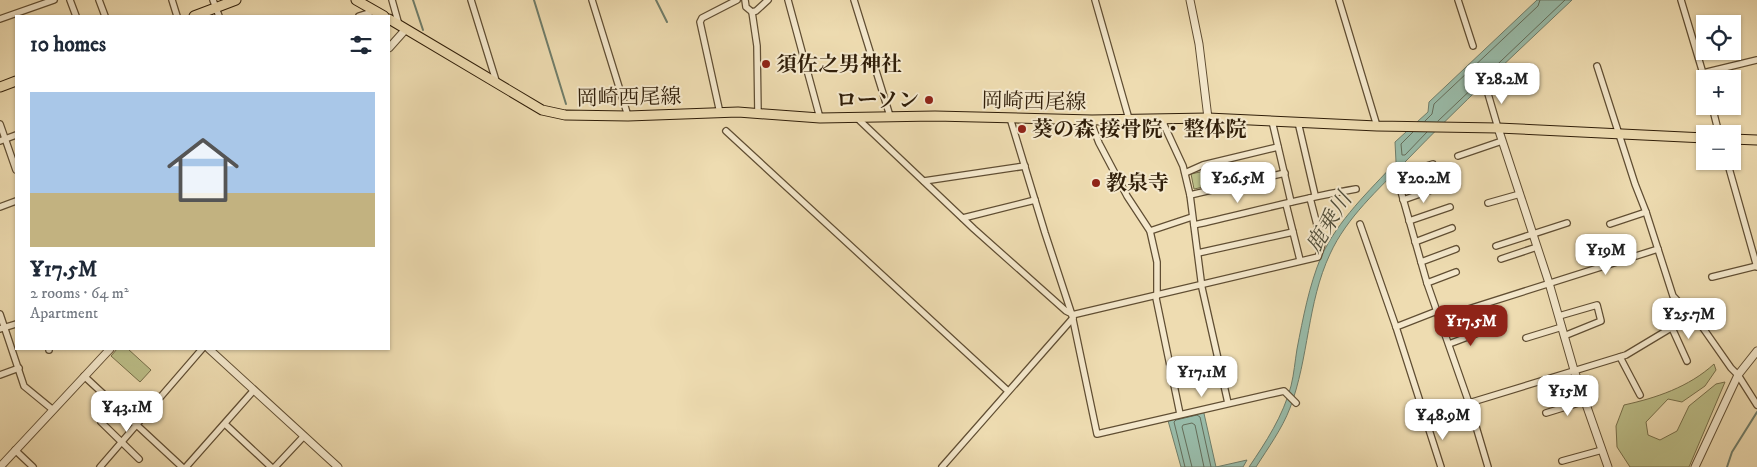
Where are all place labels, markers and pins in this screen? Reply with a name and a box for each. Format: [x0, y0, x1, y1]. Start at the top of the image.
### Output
place label: 須佐之男神社 [776, 52, 902, 78]
marker: 須佐之男神社 [760, 58, 772, 70]
pin: ¥28.2M [1461, 62, 1543, 105]
place label: ローソン [836, 88, 919, 114]
marker: ローソン [923, 94, 935, 106]
place label: 葵の森 接骨院・整体院 [1032, 117, 1247, 143]
marker: 葵の森 接骨院・整体院 [1016, 123, 1028, 135]
pin: ¥26.5M [1197, 162, 1279, 204]
pin: ¥20.2M [1383, 162, 1465, 204]
place label: 教泉寺 [1106, 171, 1169, 197]
marker: 教泉寺 [1090, 177, 1102, 189]
pin: ¥19M [1576, 234, 1636, 276]
pin: ¥25.7M [1648, 298, 1730, 340]
pin: ¥17.5M [1430, 304, 1512, 347]
pin: ¥17.1M [1161, 356, 1243, 398]
pin: ¥15M [1538, 374, 1598, 417]
pin: ¥43.1M [86, 390, 168, 433]
pin: ¥48.9M [1402, 398, 1484, 441]

